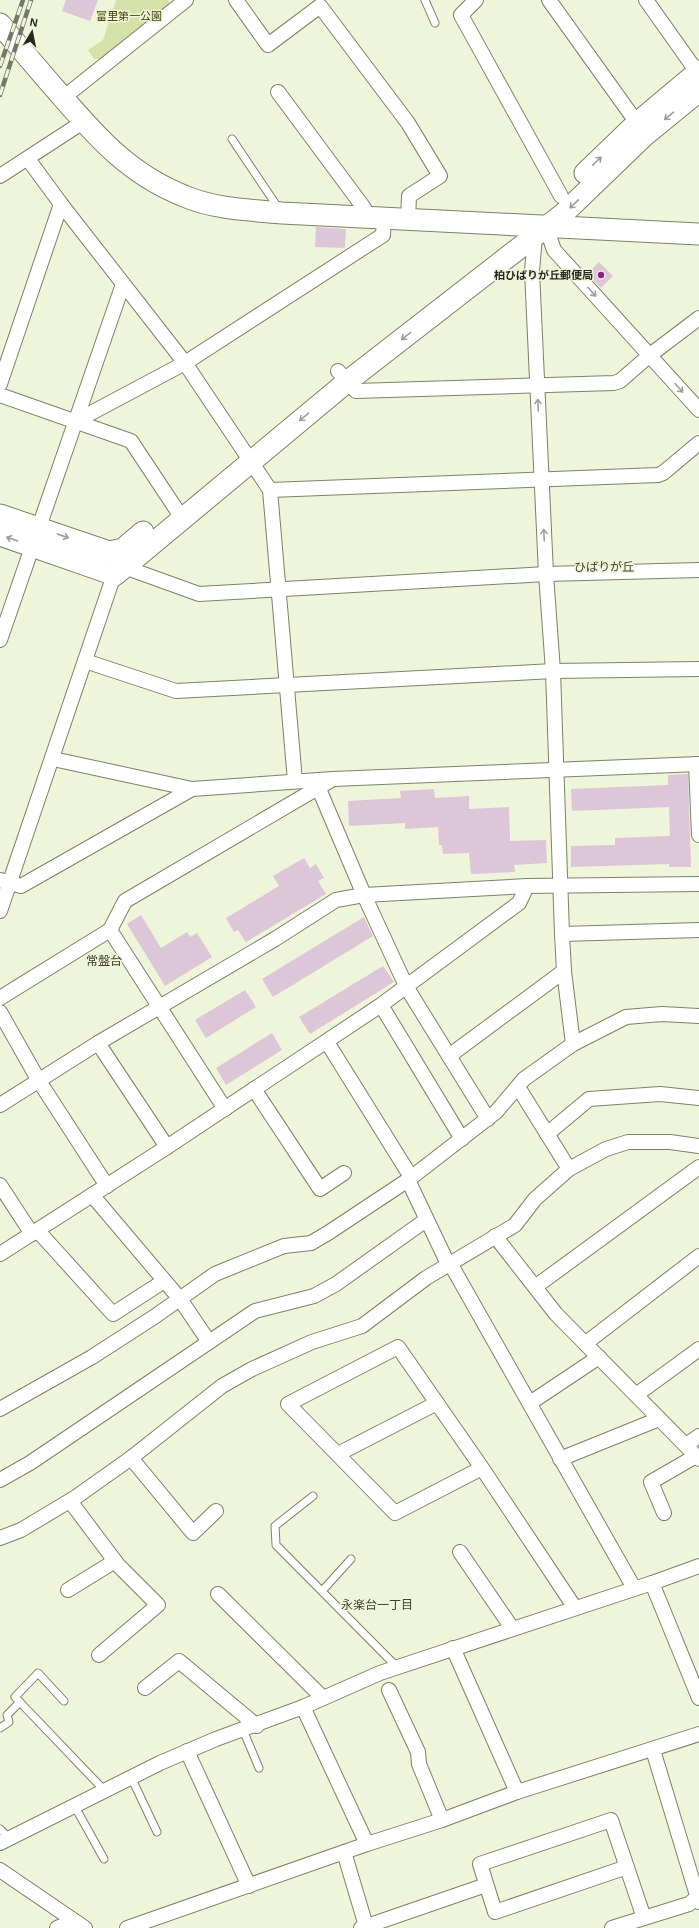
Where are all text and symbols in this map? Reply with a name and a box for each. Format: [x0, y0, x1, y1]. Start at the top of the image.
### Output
park label: 富里第一公園 [96, 10, 162, 22]
north arrow [12, 12, 52, 52]
text: N [29, 16, 39, 29]
one-way arrow [664, 111, 674, 120]
one-way arrow [592, 156, 602, 166]
one-way arrow [569, 199, 579, 209]
place label: 柏ひばりが丘郵便局 [494, 269, 593, 281]
marker: 柏ひばりが丘郵便局 [596, 270, 606, 280]
one-way arrow [587, 287, 597, 297]
one-way arrow [400, 332, 411, 341]
one-way arrow [675, 383, 684, 393]
one-way arrow [535, 399, 542, 412]
one-way arrow [299, 413, 310, 422]
one-way arrow [541, 529, 548, 542]
one-way arrow [57, 533, 69, 541]
one-way arrow [5, 535, 18, 542]
district label: ひばりが丘 [574, 560, 634, 574]
district label: 常盤台 [86, 954, 122, 968]
district label: 永楽台一丁目 [341, 1598, 413, 1612]

